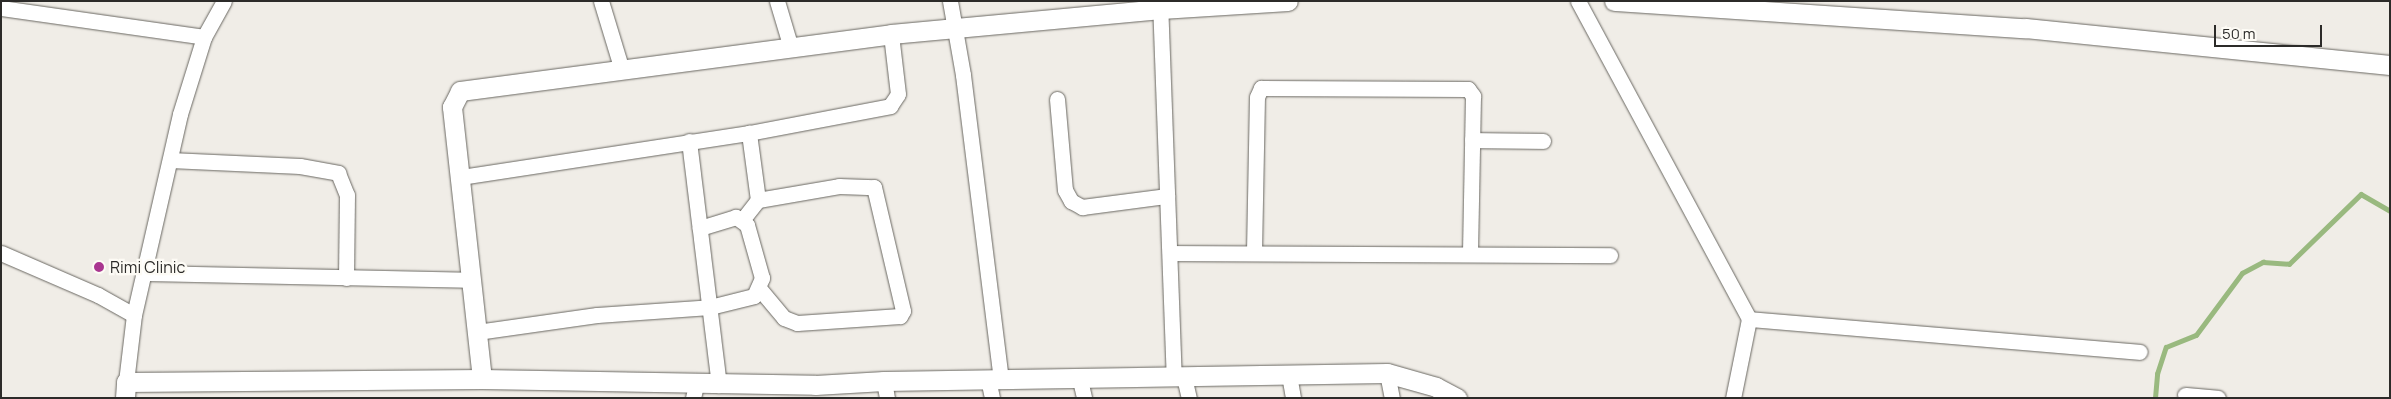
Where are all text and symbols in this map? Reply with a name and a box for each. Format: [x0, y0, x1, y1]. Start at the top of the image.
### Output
scale bar [2216, 15, 2324, 47]
text: 50 m [2222, 23, 2256, 44]
place label: Rimi Clinic [110, 257, 185, 277]
marker: Rimi Clinic [92, 260, 106, 274]

